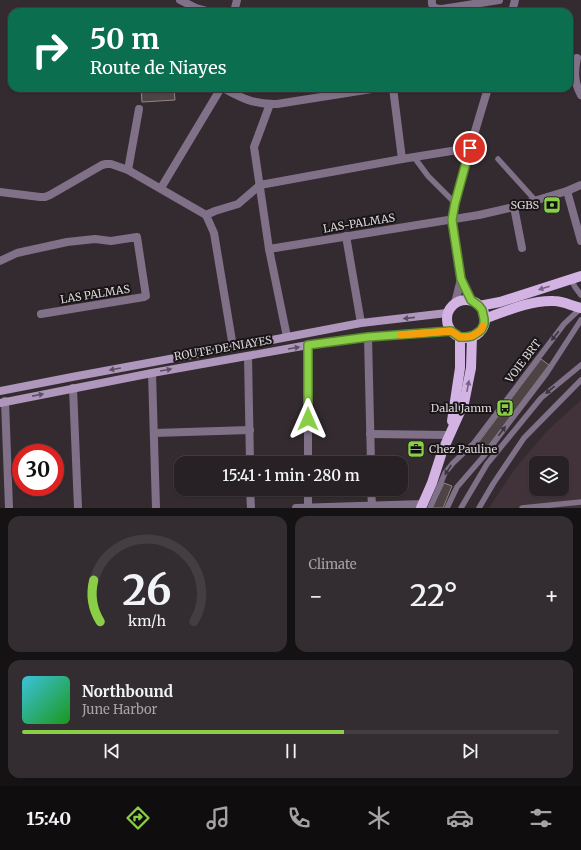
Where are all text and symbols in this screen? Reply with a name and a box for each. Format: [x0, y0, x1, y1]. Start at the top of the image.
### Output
text: 50 m [90, 21, 159, 57]
icon: right [24, 24, 76, 76]
text: Route de Niayes [90, 56, 227, 79]
pin [453, 131, 487, 165]
icon: arrive [459, 137, 481, 159]
bank icon: SGBS [542, 195, 562, 215]
place label: SGBS [511, 198, 539, 212]
street label: LAS-PALMAS [322, 210, 396, 236]
street label: LAS PALMAS [59, 282, 131, 306]
one-way arrow [538, 285, 550, 291]
one-way arrow [403, 314, 415, 321]
one-way arrow [551, 331, 559, 342]
street label: ROUTE DE NIAYES [173, 332, 274, 364]
street label: VOIE BRT [501, 336, 544, 386]
one-way arrow [288, 344, 300, 350]
one-way arrow [109, 366, 121, 372]
one-way arrow [160, 367, 172, 373]
one-way arrow [465, 380, 471, 392]
one-way arrow [545, 385, 556, 394]
one-way arrow [32, 392, 44, 398]
position arrow [287, 398, 329, 440]
bus stop icon: Dalal Jamm [495, 398, 515, 418]
place label: Dalal Jamm [431, 401, 492, 415]
one-way arrow [498, 426, 507, 437]
office icon: Chez Pauline [406, 439, 426, 459]
place label: Chez Pauline [429, 442, 498, 456]
speed limit sign: 30 [12, 444, 64, 496]
map controls [529, 456, 569, 496]
button: layers [529, 456, 569, 496]
one-way arrow [444, 465, 452, 476]
text: 15:41 · 1 min · 280 m [222, 466, 360, 485]
text: Climate [309, 556, 357, 573]
text: 26 [123, 564, 172, 616]
text: 22° [410, 576, 458, 614]
text: − [309, 582, 323, 610]
text: + [544, 582, 559, 610]
text: km/h [128, 612, 167, 630]
text: Northbound [82, 682, 173, 701]
text: June Harbor [82, 701, 157, 718]
icon: previous [101, 740, 123, 762]
icon: pause [280, 740, 302, 762]
icon: next [459, 740, 481, 762]
icon: directions [124, 804, 152, 832]
icon: music [204, 804, 232, 832]
icon: phone [285, 804, 313, 832]
icon: climate [365, 804, 393, 832]
icon: car [446, 804, 474, 832]
icon: filters [527, 804, 555, 832]
text: 15:40 [26, 807, 71, 830]

